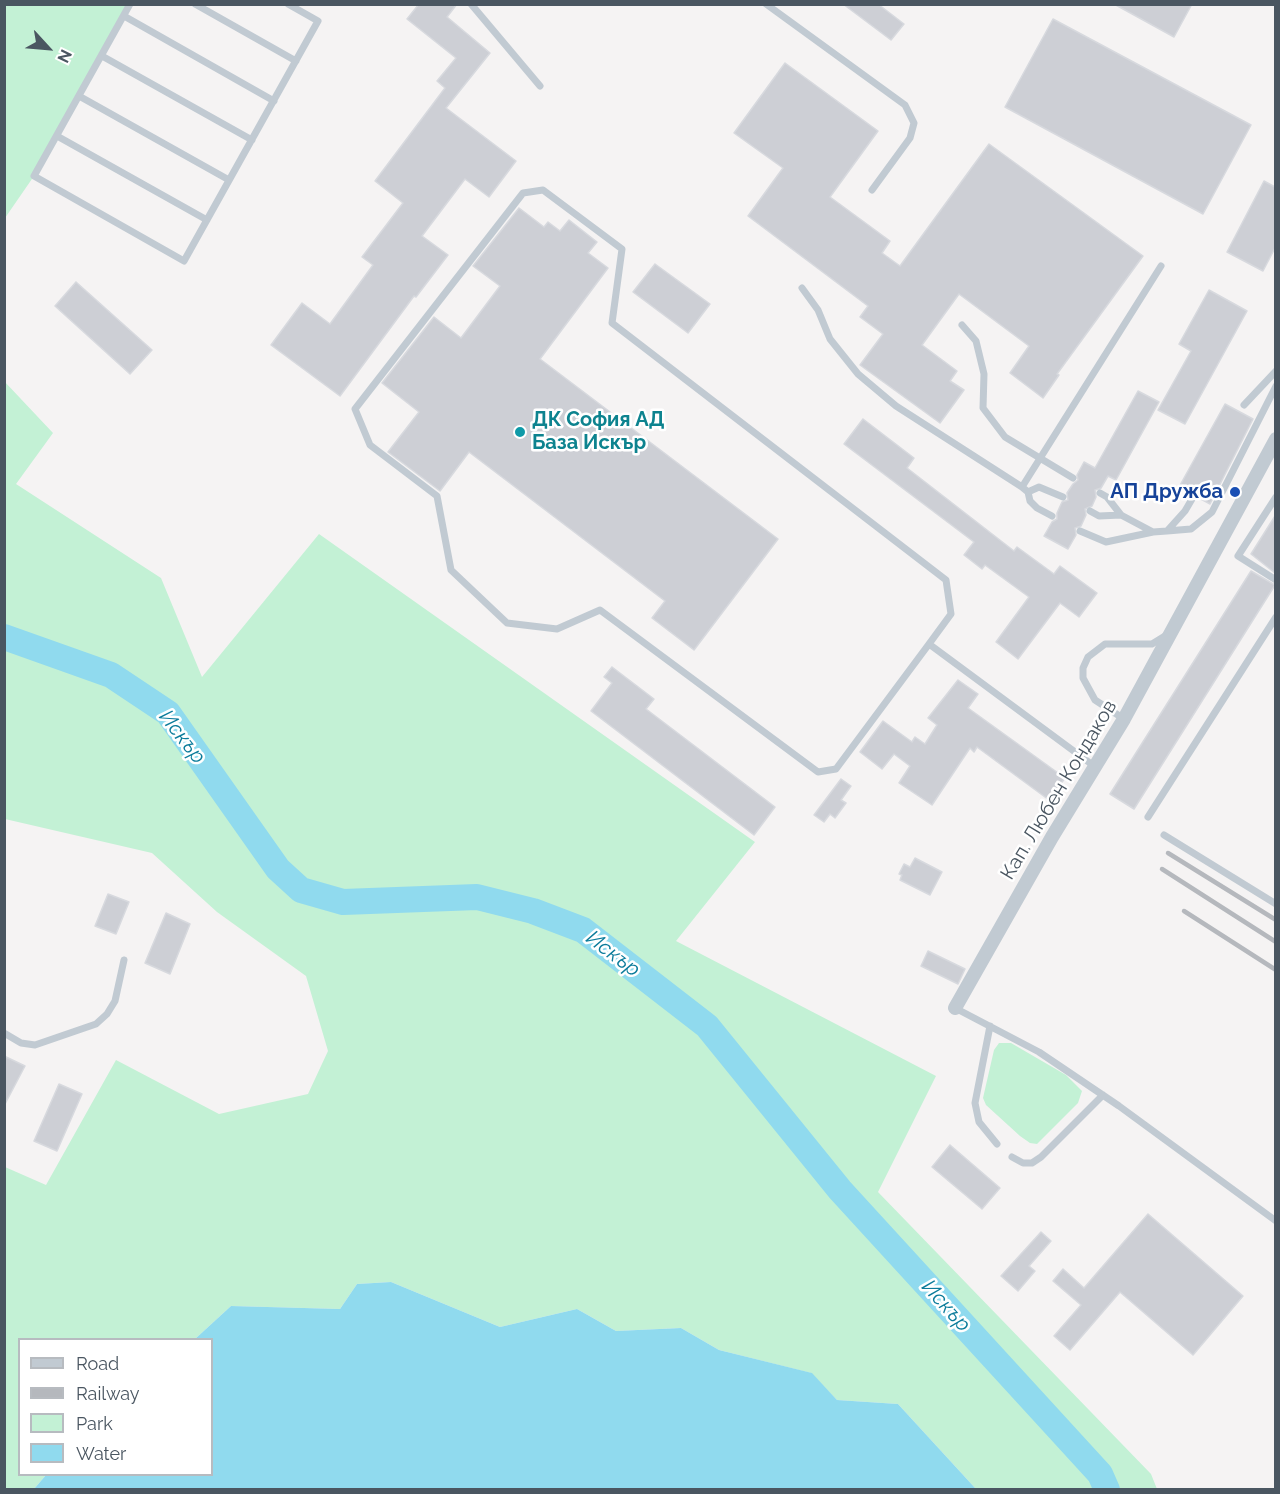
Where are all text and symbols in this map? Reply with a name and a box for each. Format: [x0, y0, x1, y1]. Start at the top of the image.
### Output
north arrow [18, 18, 78, 78]
text: N [53, 46, 76, 66]
place label: ДК София АД База Искър [532, 408, 665, 455]
marker: ДК София АД База Искър [513, 425, 527, 439]
place label: АП Дружба [1110, 480, 1223, 504]
marker: АП Дружба [1228, 485, 1242, 499]
street label: Кап. Любен Кондаков [996, 696, 1122, 884]
water label: Искър [153, 705, 211, 769]
water label: Искър [581, 925, 645, 983]
water label: Искър [916, 1275, 976, 1337]
legend [18, 1338, 213, 1476]
text: Road [76, 1353, 119, 1374]
text: Railway [76, 1383, 140, 1404]
text: Park [76, 1413, 113, 1434]
text: Water [76, 1443, 126, 1464]

